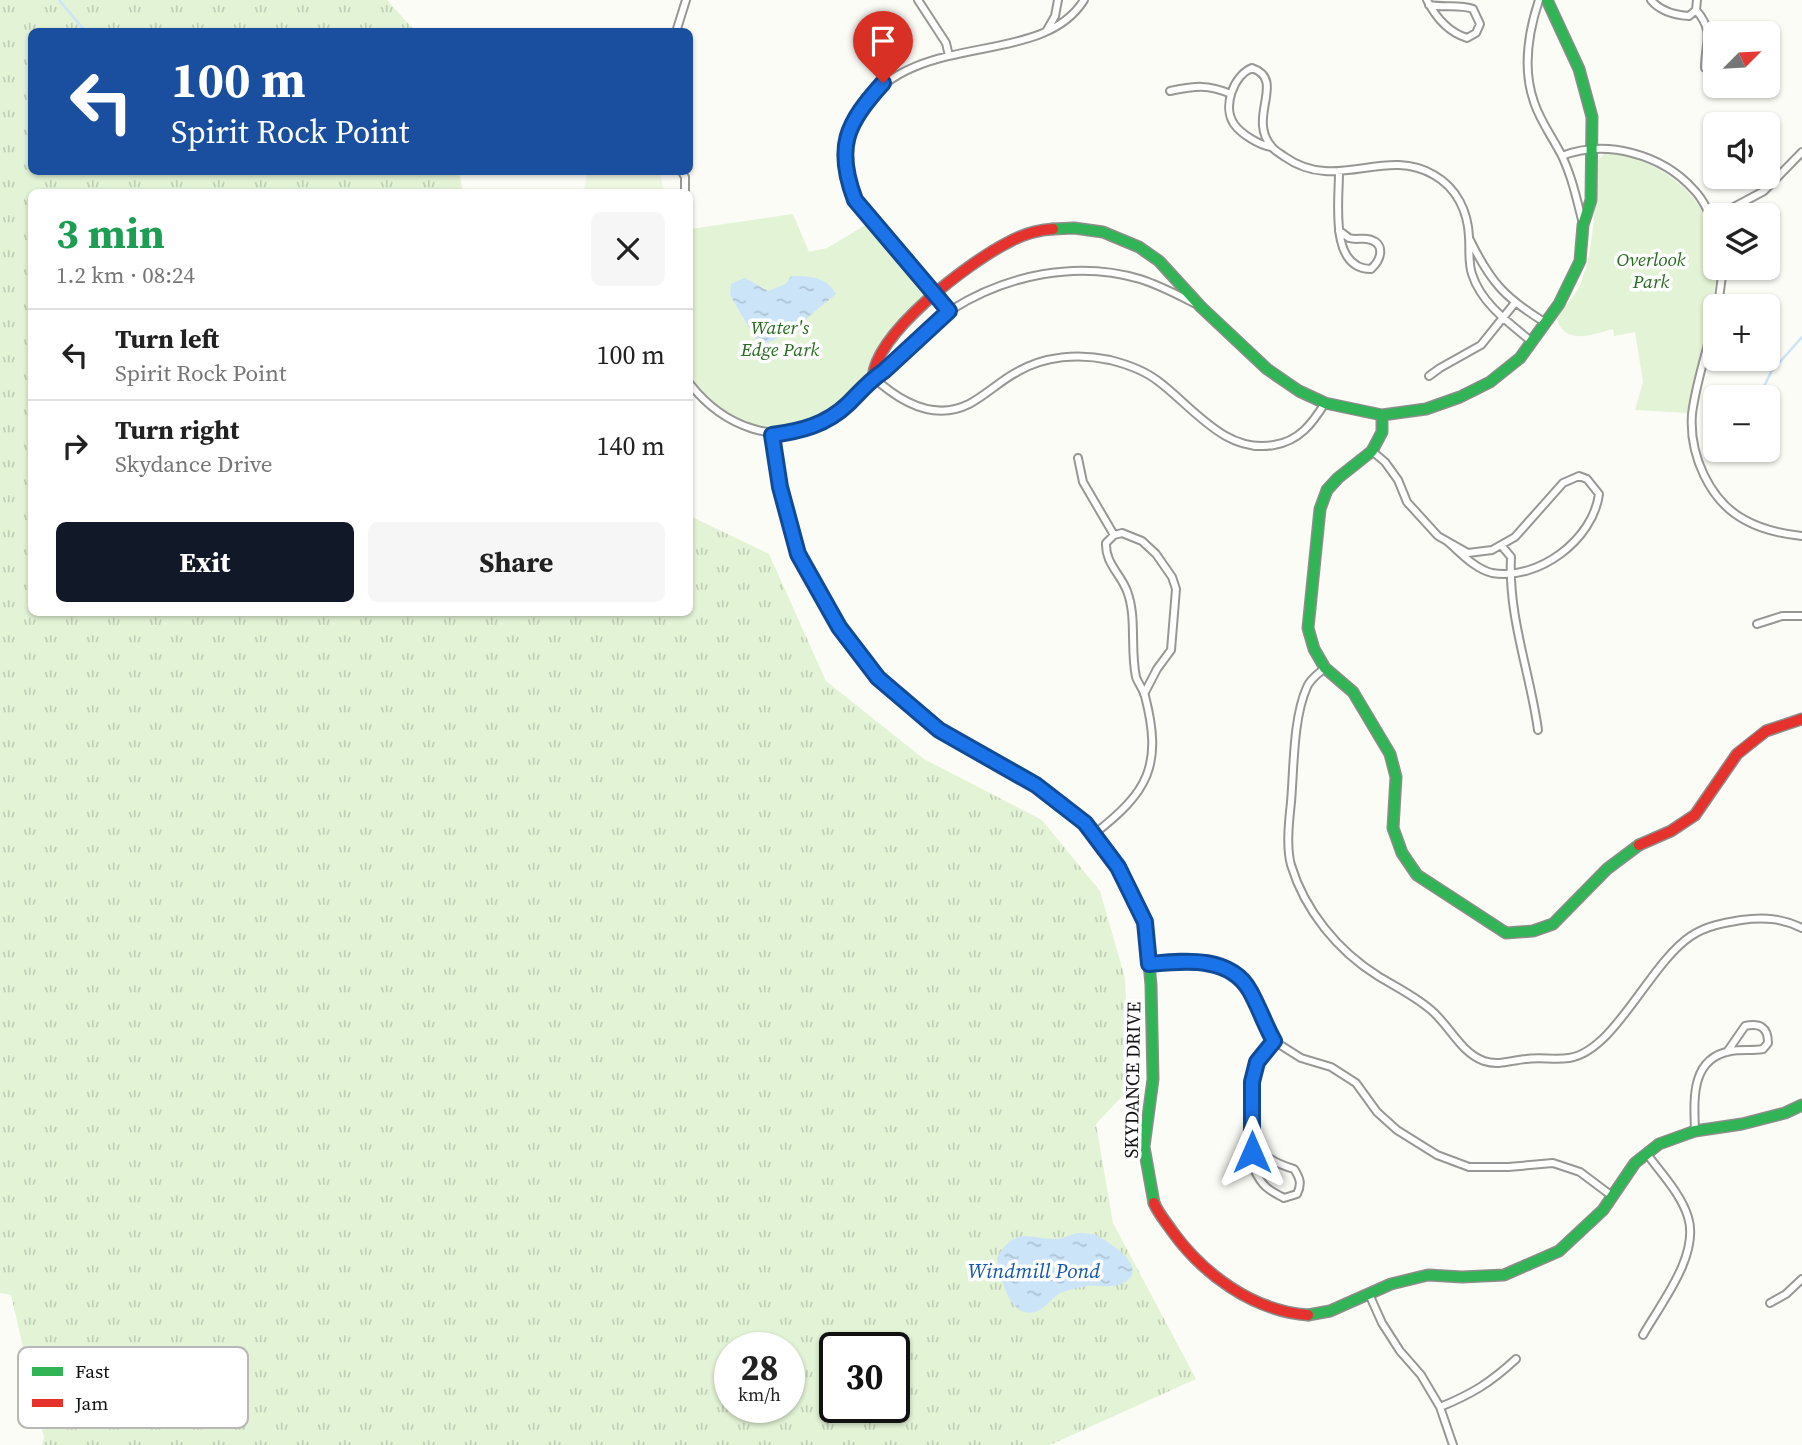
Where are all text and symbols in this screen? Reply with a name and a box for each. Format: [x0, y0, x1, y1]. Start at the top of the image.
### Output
pin [853, 11, 913, 83]
north arrow [1703, 21, 1780, 98]
map controls [1703, 21, 1780, 462]
icon: arrive [864, 22, 902, 60]
text: 100 m [171, 46, 306, 113]
icon: left [56, 56, 147, 147]
text: Spirit Rock Point [171, 110, 409, 154]
button: sound [1703, 112, 1780, 189]
button: layers [1703, 203, 1780, 280]
text: 3 min [56, 204, 165, 262]
button: close [591, 212, 665, 286]
park label: Overlook Park [1616, 246, 1686, 294]
text: 1.2 km · 08:24 [56, 259, 195, 291]
button: + [1703, 294, 1780, 371]
park label: Water's Edge Park [740, 314, 819, 362]
text: Turn left [115, 321, 219, 357]
icon: left [56, 336, 94, 374]
text: 100 m [597, 337, 665, 373]
text: Spirit Rock Point [115, 357, 286, 389]
button: − [1703, 385, 1780, 462]
text: Turn right [115, 412, 239, 448]
icon: right [56, 427, 94, 465]
text: 140 m [597, 428, 665, 464]
text: Skydance Drive [115, 448, 273, 480]
button: Exit [56, 522, 354, 602]
button: Share [368, 522, 665, 602]
street label: SKYDANCE DRIVE [1118, 1001, 1146, 1159]
position arrow [1215, 1115, 1289, 1189]
water label: Windmill Pond [968, 1256, 1100, 1285]
speed limit sign: 30 [819, 1332, 910, 1423]
text: 28 [741, 1344, 778, 1392]
legend [18, 1347, 248, 1428]
text: Fast [75, 1358, 110, 1384]
text: km/h [738, 1382, 781, 1407]
text: Jam [74, 1390, 108, 1416]

